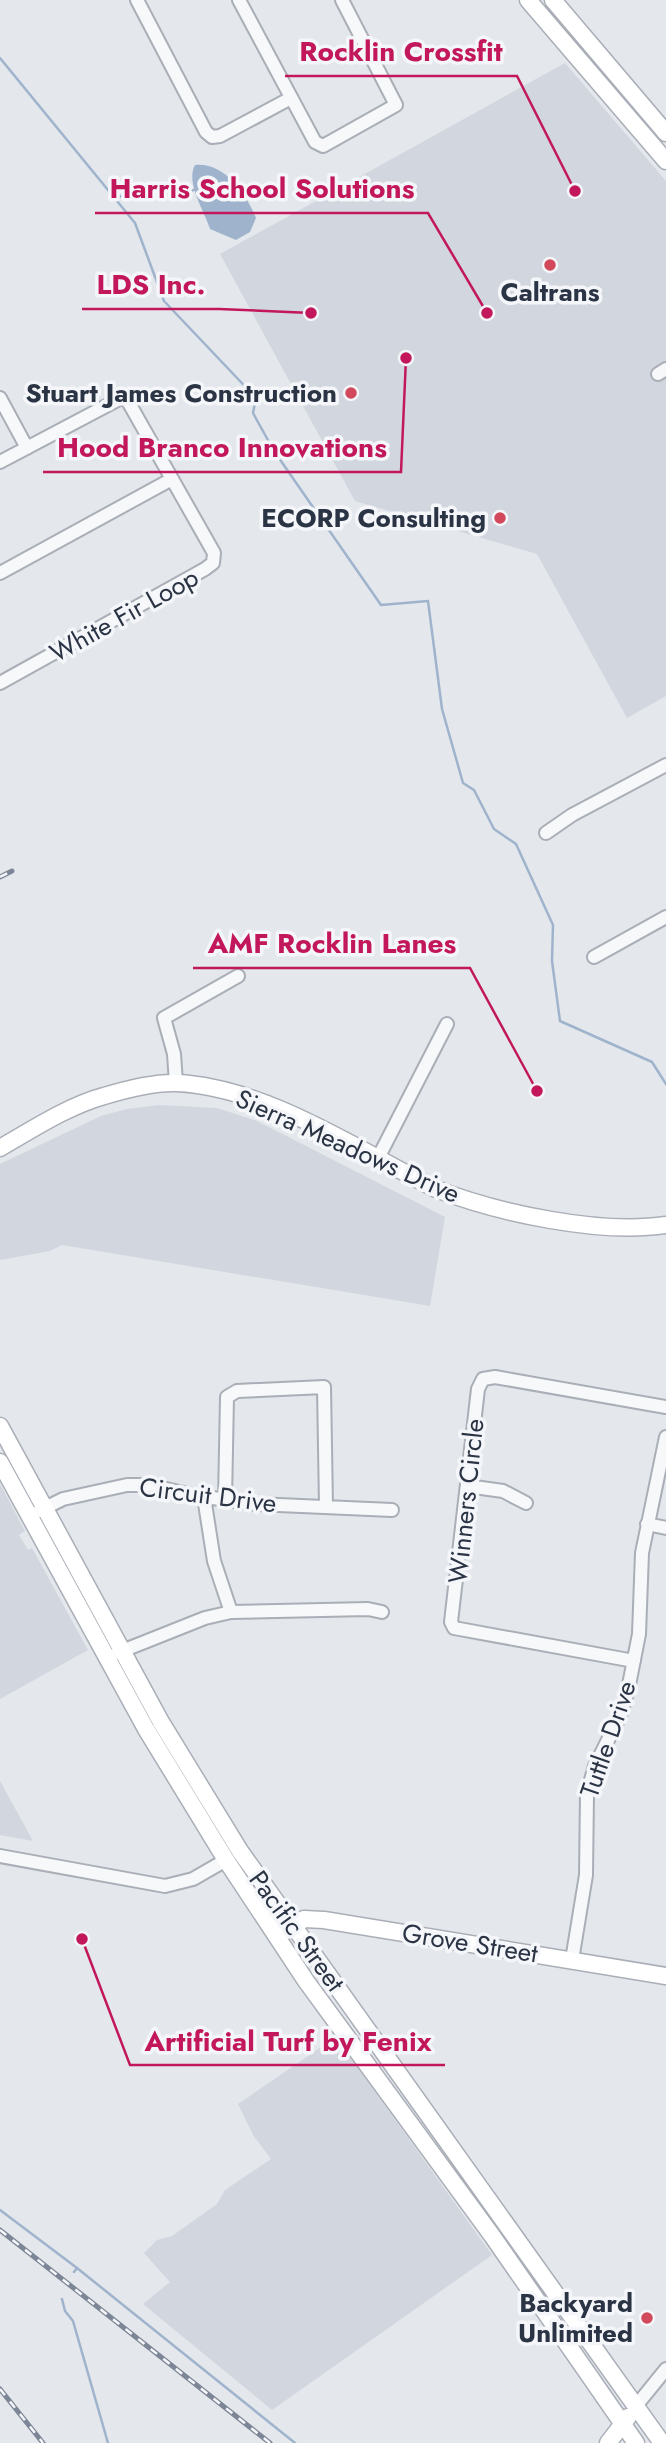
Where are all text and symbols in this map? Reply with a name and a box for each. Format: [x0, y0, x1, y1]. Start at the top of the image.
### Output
callout: Rocklin Crossfit [285, 27, 517, 76]
text: Rocklin Crossfit [299, 31, 503, 72]
callout: Harris School Solutions [95, 164, 428, 213]
text: Harris School Solutions [110, 168, 415, 209]
marker: Caltrans [542, 257, 558, 273]
callout: LDS Inc. [82, 260, 219, 309]
text: LDS Inc. [96, 264, 206, 305]
place label: Caltrans [500, 273, 600, 311]
place label: Stuart James Construction [25, 374, 337, 412]
marker: Stuart James Construction [343, 385, 359, 401]
callout: Hood Branco Innovations [43, 423, 401, 472]
text: Hood Branco Innovations [57, 427, 387, 468]
place label: ECORP Consulting [261, 499, 486, 537]
marker: ECORP Consulting [492, 510, 508, 526]
street label: White Fir Loop [43, 558, 205, 672]
callout: AMF Rocklin Lanes [193, 919, 470, 968]
text: AMF Rocklin Lanes [207, 923, 457, 964]
street label: Sierra Meadows Drive [230, 1079, 466, 1213]
street label: Winners Circle [438, 1417, 494, 1585]
street label: Circuit Drive [137, 1468, 279, 1522]
street label: Tuttle Drive [570, 1676, 646, 1802]
street label: Pacific Street [240, 1863, 354, 2000]
street label: Grove Street [399, 1914, 541, 1973]
callout: Artificial Turf by Fenix [130, 2016, 445, 2065]
text: Artificial Turf by Fenix [143, 2021, 432, 2062]
place label: Backyard Unlimited [518, 2284, 633, 2352]
marker: Backyard Unlimited [639, 2310, 655, 2326]

